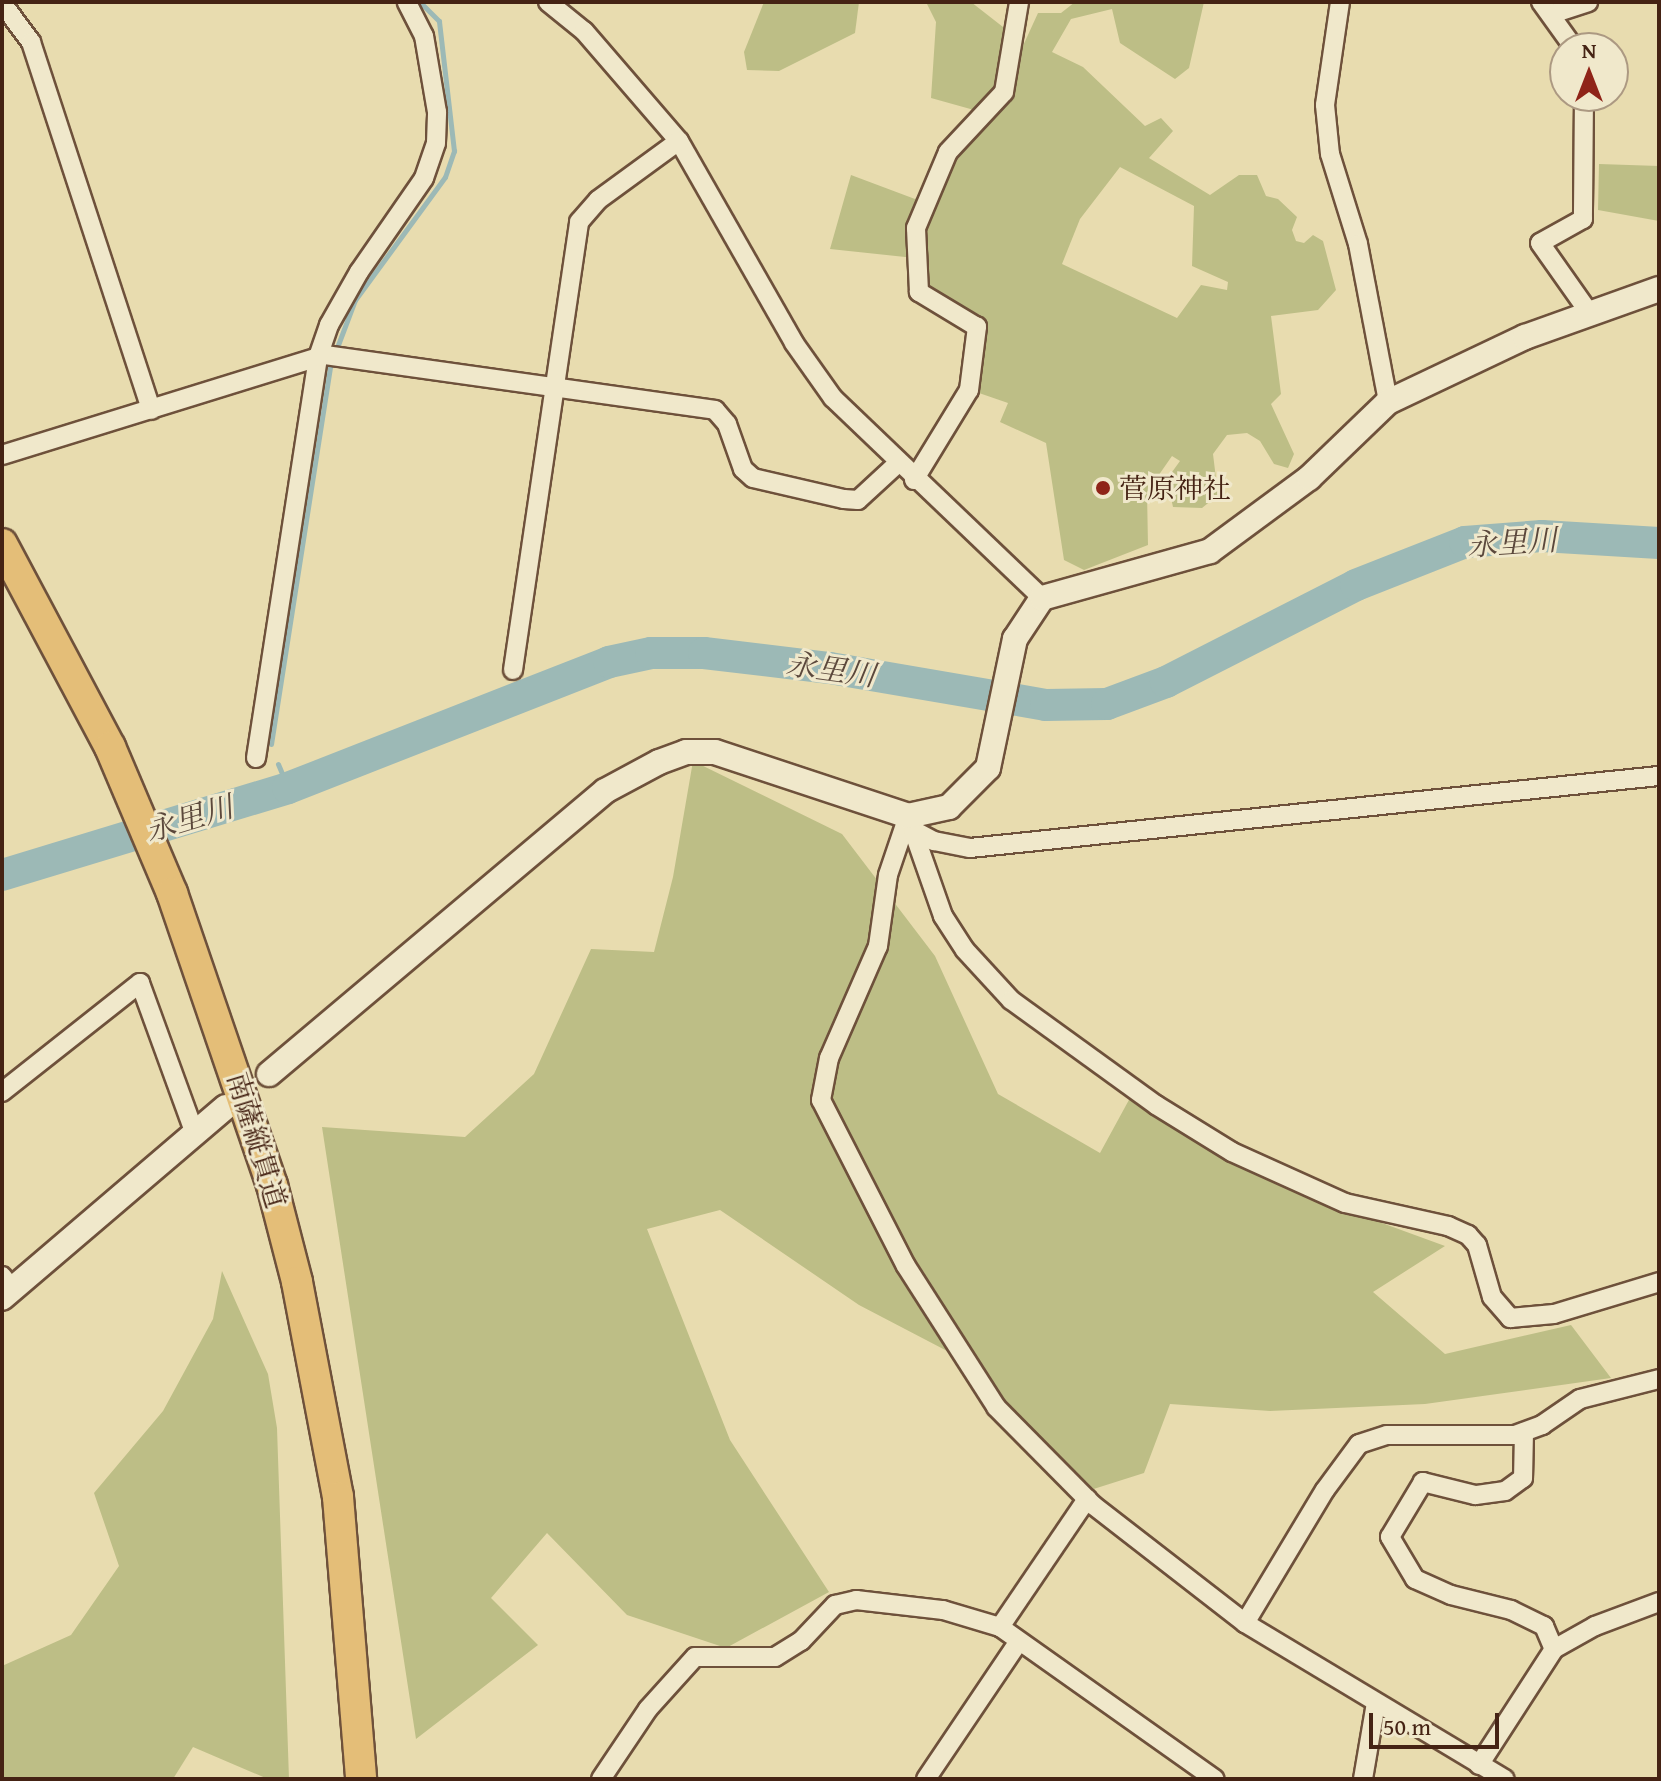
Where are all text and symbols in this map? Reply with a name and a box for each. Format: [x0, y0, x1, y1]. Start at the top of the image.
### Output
north arrow [1549, 32, 1629, 112]
text: N [1582, 34, 1596, 66]
place label: 菅原神社 [1119, 471, 1231, 505]
marker: 菅原神社 [1094, 479, 1112, 497]
water label: 永里川 [1466, 521, 1558, 563]
water label: 永里川 [784, 645, 878, 693]
water label: 永里川 [141, 788, 237, 848]
street label: 南薩縦貫道 [220, 1068, 294, 1212]
scale bar [1373, 1697, 1503, 1747]
text: 50 m [1383, 1709, 1431, 1744]

